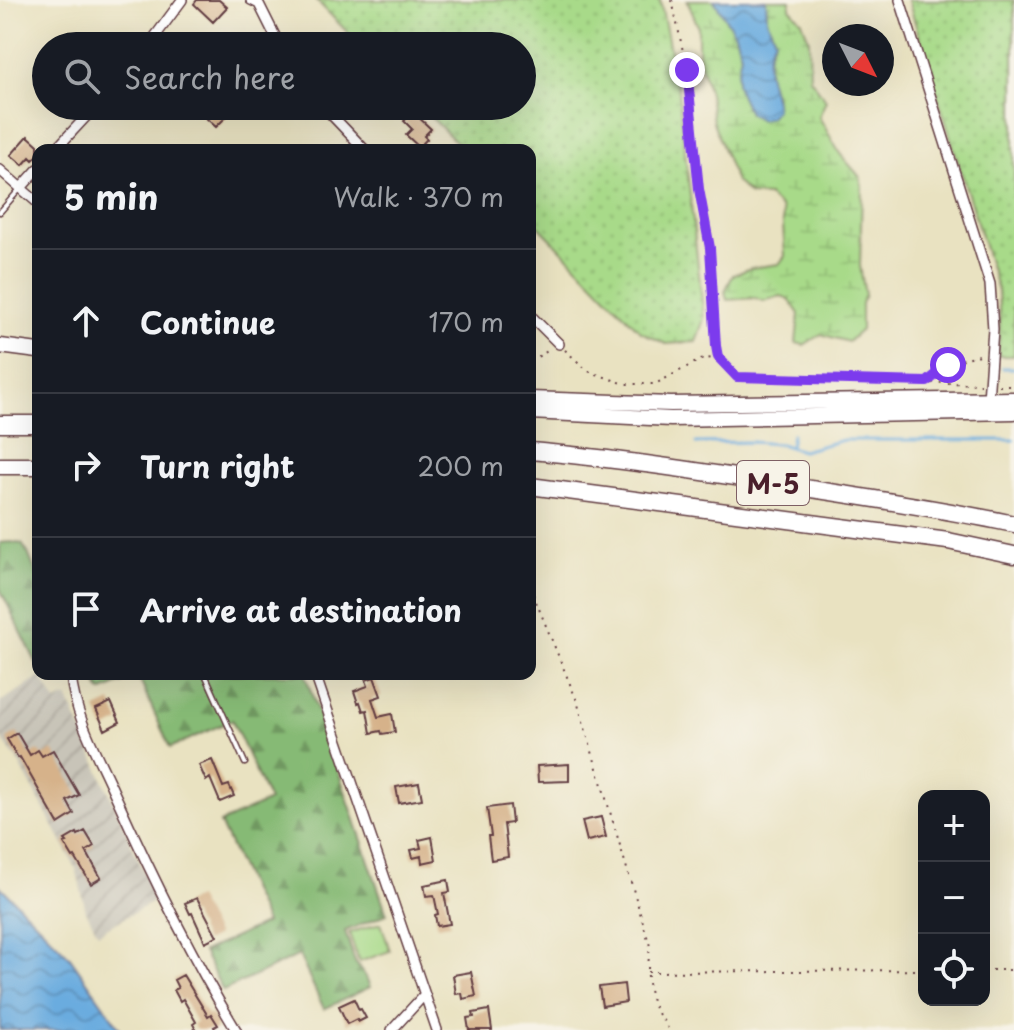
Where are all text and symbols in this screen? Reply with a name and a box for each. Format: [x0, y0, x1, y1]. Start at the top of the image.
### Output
north arrow [822, 24, 894, 96]
search box [32, 32, 536, 120]
route end [669, 52, 705, 88]
icon: search [60, 54, 104, 98]
text: Search here [124, 54, 296, 99]
text: 5 min [64, 170, 158, 222]
text: Walk · 370 m [334, 177, 504, 216]
icon: ahead [64, 299, 108, 343]
text: Continue [140, 299, 275, 344]
text: 170 m [429, 302, 504, 341]
route start [930, 347, 966, 383]
icon: right [64, 443, 108, 487]
text: Turn right [140, 443, 295, 488]
text: 200 m [417, 446, 504, 485]
road number: М-5 [737, 461, 809, 505]
icon: arrive [64, 587, 108, 631]
text: Arrive at destination [140, 587, 462, 632]
map controls [918, 790, 990, 1006]
button: + [918, 790, 990, 862]
button: − [918, 862, 990, 934]
button: locate [918, 934, 990, 1006]

